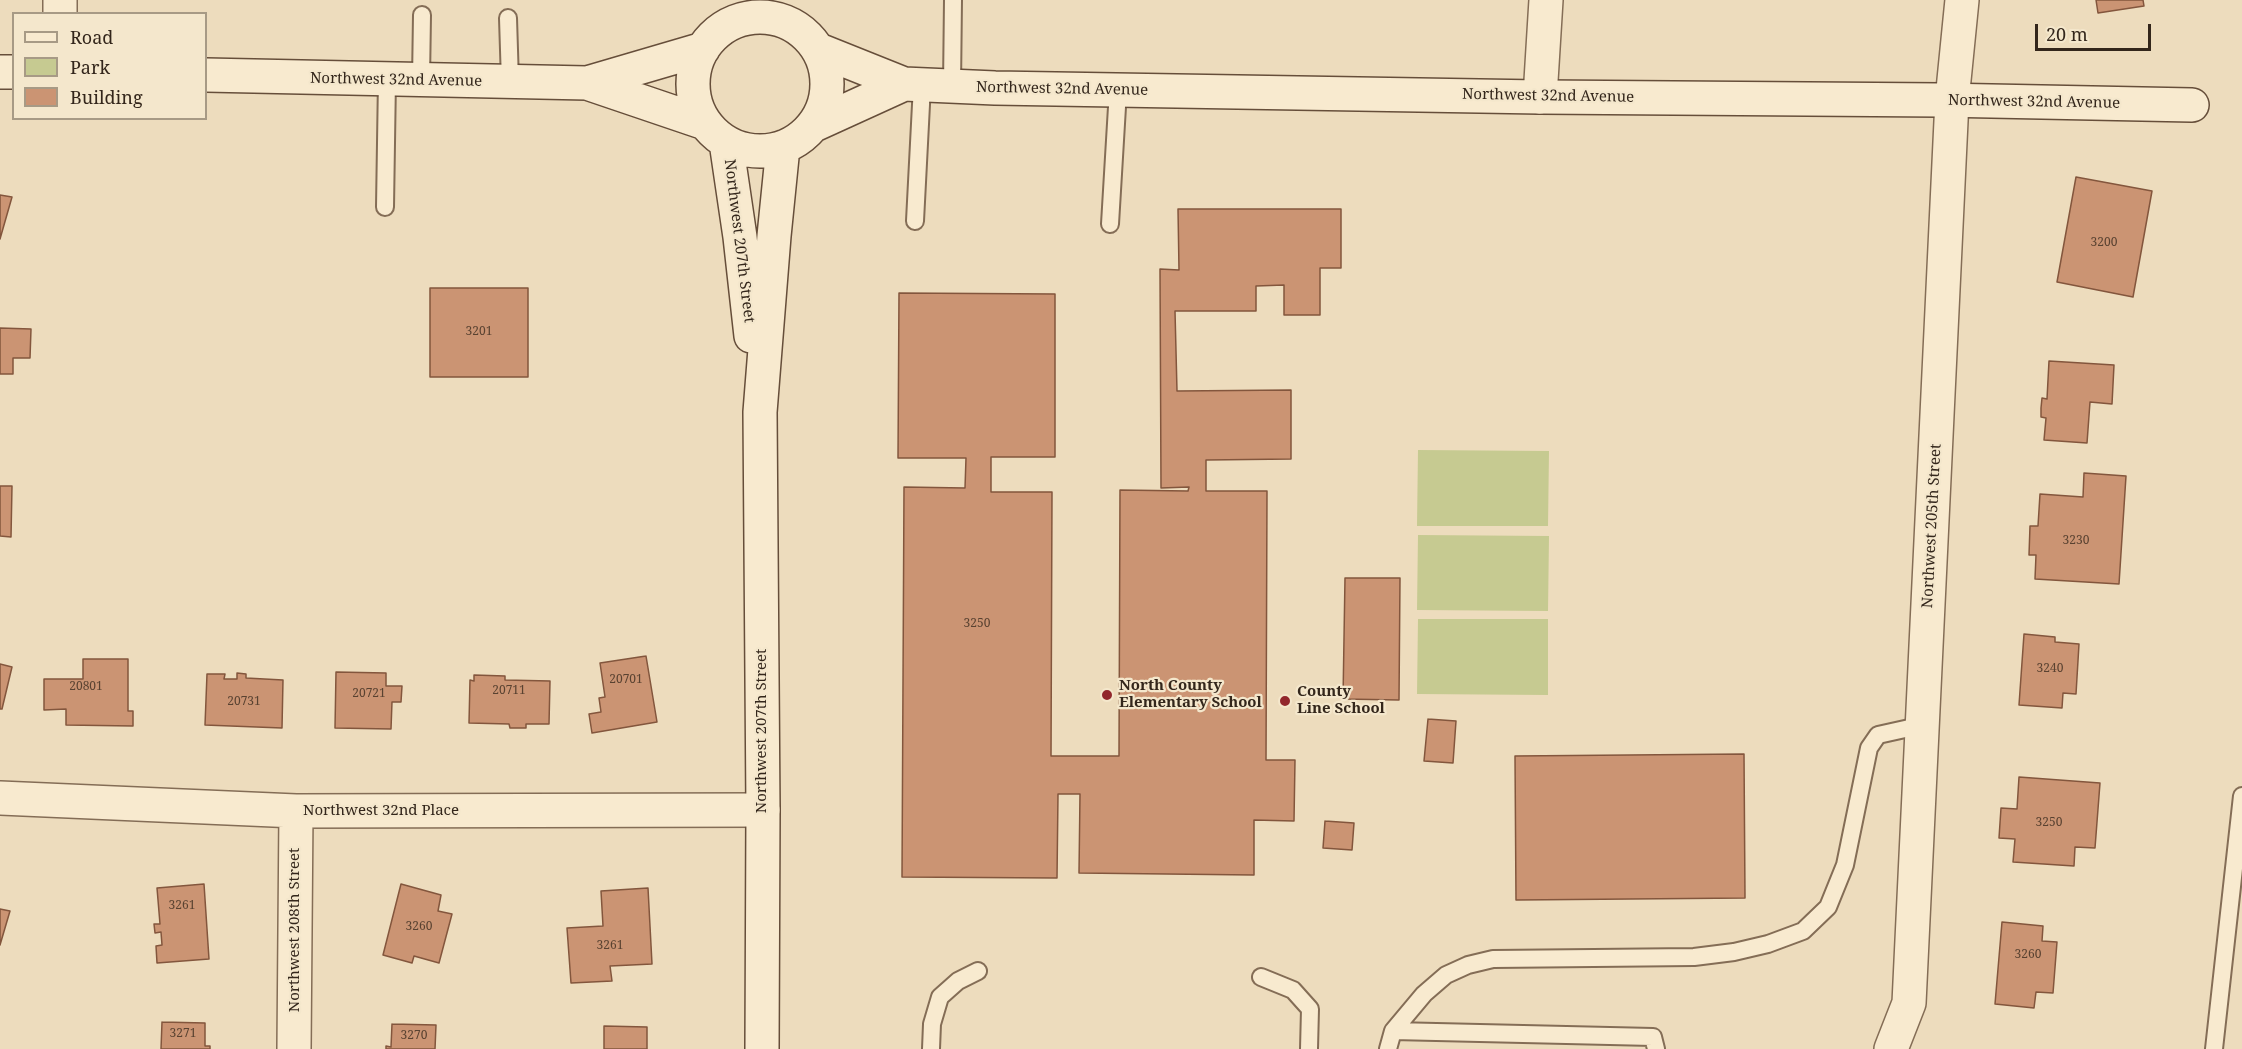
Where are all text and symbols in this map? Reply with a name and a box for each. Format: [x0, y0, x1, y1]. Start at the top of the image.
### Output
legend [12, 12, 207, 120]
scale bar [2038, 12, 2154, 50]
text: 20 m [2046, 22, 2088, 46]
text: Road [70, 25, 113, 49]
text: Park [70, 55, 110, 79]
street label: Northwest 32nd Avenue [310, 70, 482, 90]
street label: Northwest 32nd Avenue [976, 79, 1148, 99]
text: Building [70, 85, 143, 109]
street label: Northwest 32nd Avenue [1462, 86, 1634, 106]
street label: Northwest 32nd Avenue [1948, 92, 2120, 112]
street label: Northwest 207th Street [720, 158, 758, 324]
house number: 3200 [2091, 236, 2117, 250]
house number: 3201 [466, 325, 492, 339]
street label: Northwest 205th Street [1919, 443, 1945, 609]
house number: 3230 [2063, 534, 2089, 548]
house number: 3250 [964, 617, 990, 631]
street label: Northwest 207th Street [753, 649, 771, 813]
house number: 3240 [2037, 662, 2063, 676]
house number: 20701 [609, 673, 643, 687]
place label: North County Elementary School [1119, 677, 1262, 712]
house number: 20801 [69, 680, 103, 694]
place label: County Line School [1297, 683, 1385, 718]
house number: 20711 [492, 684, 526, 698]
house number: 20721 [352, 687, 386, 701]
marker: North County Elementary School [1100, 688, 1114, 702]
marker: County Line School [1278, 694, 1292, 708]
house number: 20731 [227, 695, 261, 709]
street label: Northwest 32nd Place [303, 802, 459, 820]
house number: 3250 [2036, 816, 2062, 830]
street label: Northwest 208th Street [286, 848, 304, 1012]
house number: 3261 [169, 899, 195, 913]
house number: 3260 [406, 920, 432, 934]
house number: 3261 [597, 939, 623, 953]
house number: 3260 [2015, 948, 2041, 962]
house number: 3271 [170, 1027, 196, 1041]
house number: 3270 [401, 1029, 427, 1043]

